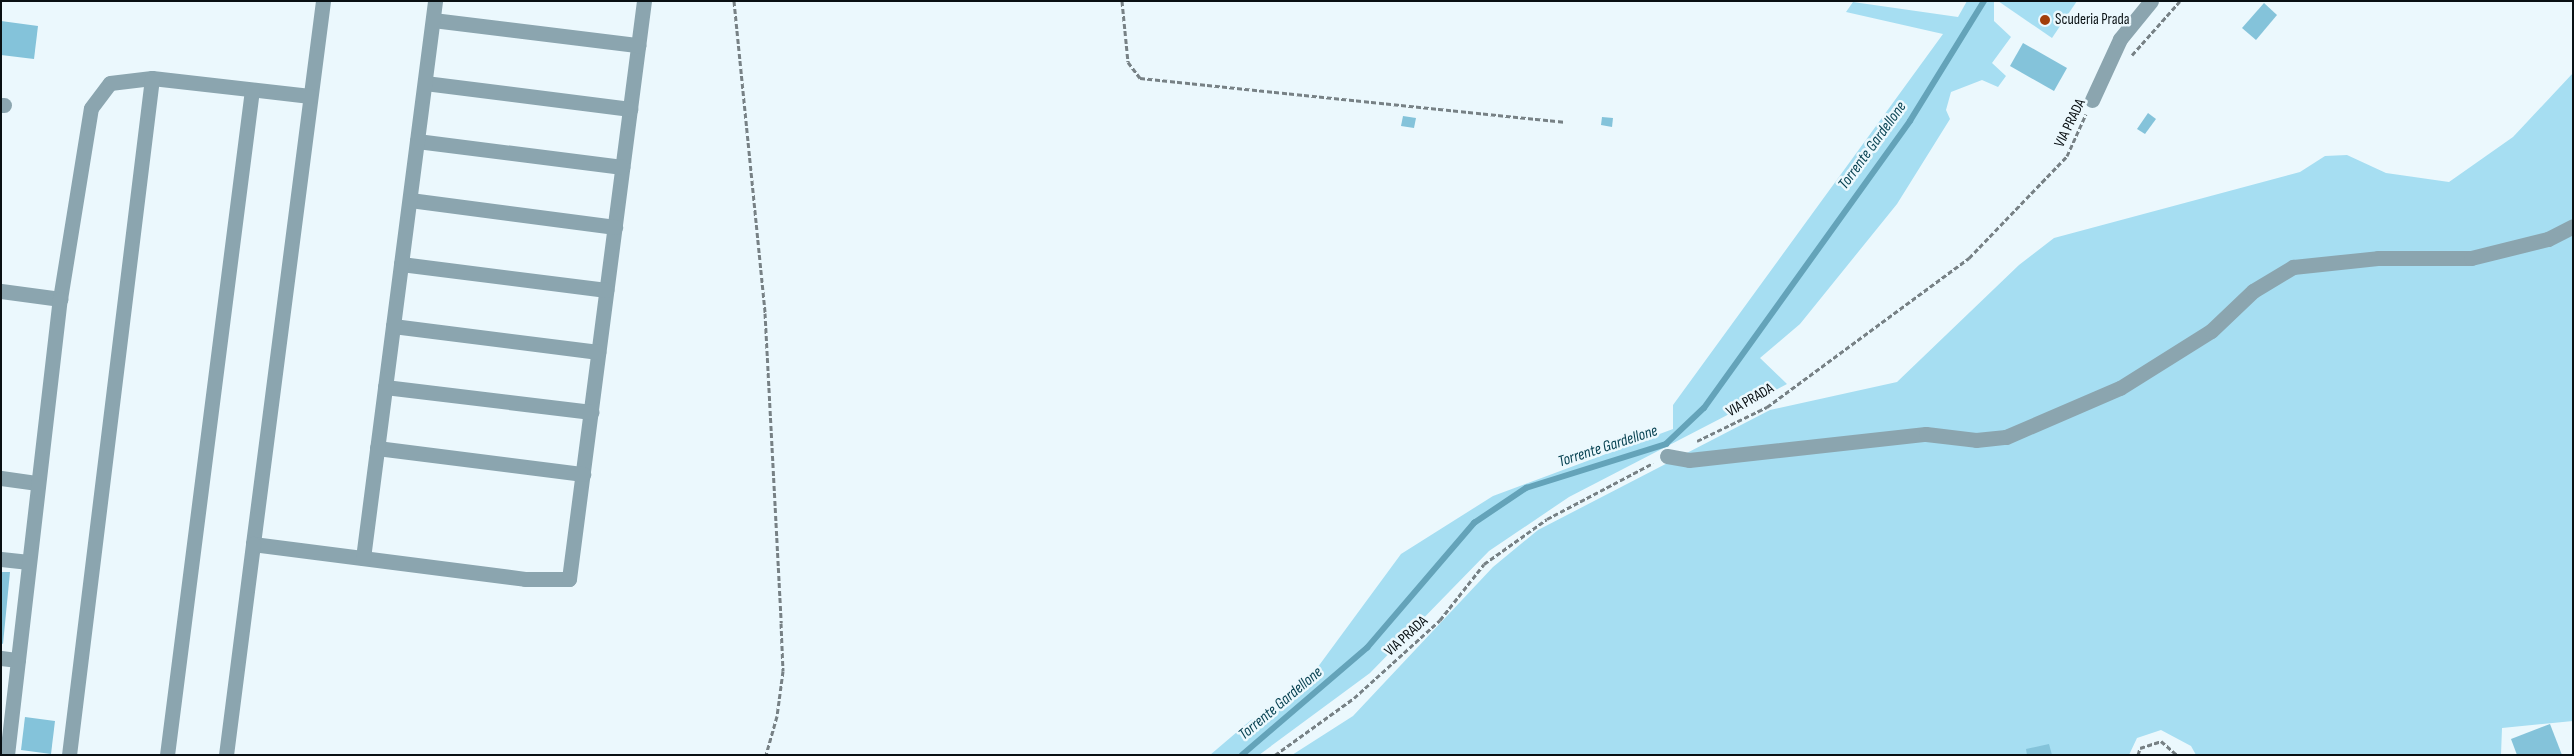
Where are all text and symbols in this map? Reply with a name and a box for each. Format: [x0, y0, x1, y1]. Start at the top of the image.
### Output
place label: Scuderia Prada [2055, 11, 2129, 29]
marker: Scuderia Prada [2039, 14, 2051, 26]
street label: VIA PRADA [2051, 96, 2089, 150]
water label: Torrente Gardellone [1835, 98, 1911, 194]
street label: VIA PRADA [1723, 379, 1777, 421]
water label: Torrente Gardellone [1556, 422, 1660, 472]
street label: VIA PRADA [1381, 612, 1431, 660]
water label: Torrente Gardellone [1235, 663, 1327, 745]

